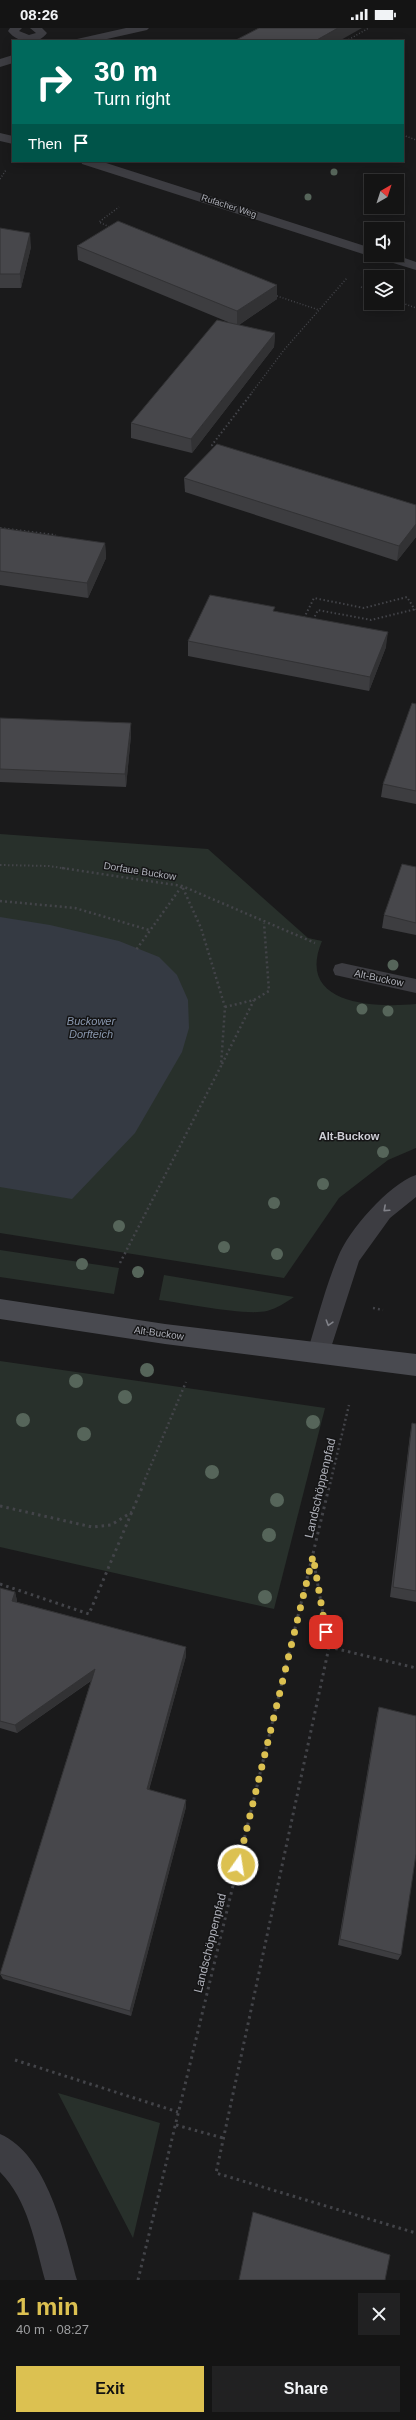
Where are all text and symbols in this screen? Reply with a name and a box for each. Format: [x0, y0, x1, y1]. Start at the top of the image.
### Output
text: 08:26 [20, 6, 58, 23]
icon: right [28, 56, 80, 108]
text: 30 m [94, 56, 158, 87]
text: Turn right [94, 89, 170, 109]
icon: arrive [70, 132, 92, 154]
text: Then [28, 135, 62, 152]
north arrow [364, 174, 404, 214]
map controls [364, 174, 404, 310]
street label: Rufacher Weg [200, 192, 258, 220]
button: sound [364, 222, 404, 262]
button: layers [364, 270, 404, 310]
street label: Dorfaue Buckow [103, 860, 178, 882]
street label: Alt-Buckow [353, 967, 405, 989]
water label: Buckower Dorfteich [67, 1015, 116, 1040]
district label: Alt-Buckow [319, 1130, 380, 1142]
one-way arrow [383, 1204, 391, 1212]
one-way arrow [325, 1319, 333, 1326]
street label: Alt-Buckow [133, 1324, 185, 1342]
street label: Landschöppenpfad [302, 1437, 338, 1539]
pin [309, 1615, 343, 1649]
icon: arrive [315, 1621, 337, 1643]
position arrow [217, 1844, 259, 1886]
street label: Landschöppenpfad [191, 1892, 229, 1994]
text: 1 min [16, 2293, 79, 2320]
button: close [358, 2293, 400, 2335]
text: 40 m · 08:27 [16, 2322, 89, 2337]
button: Exit [16, 2366, 204, 2412]
button: Share [212, 2366, 400, 2412]

